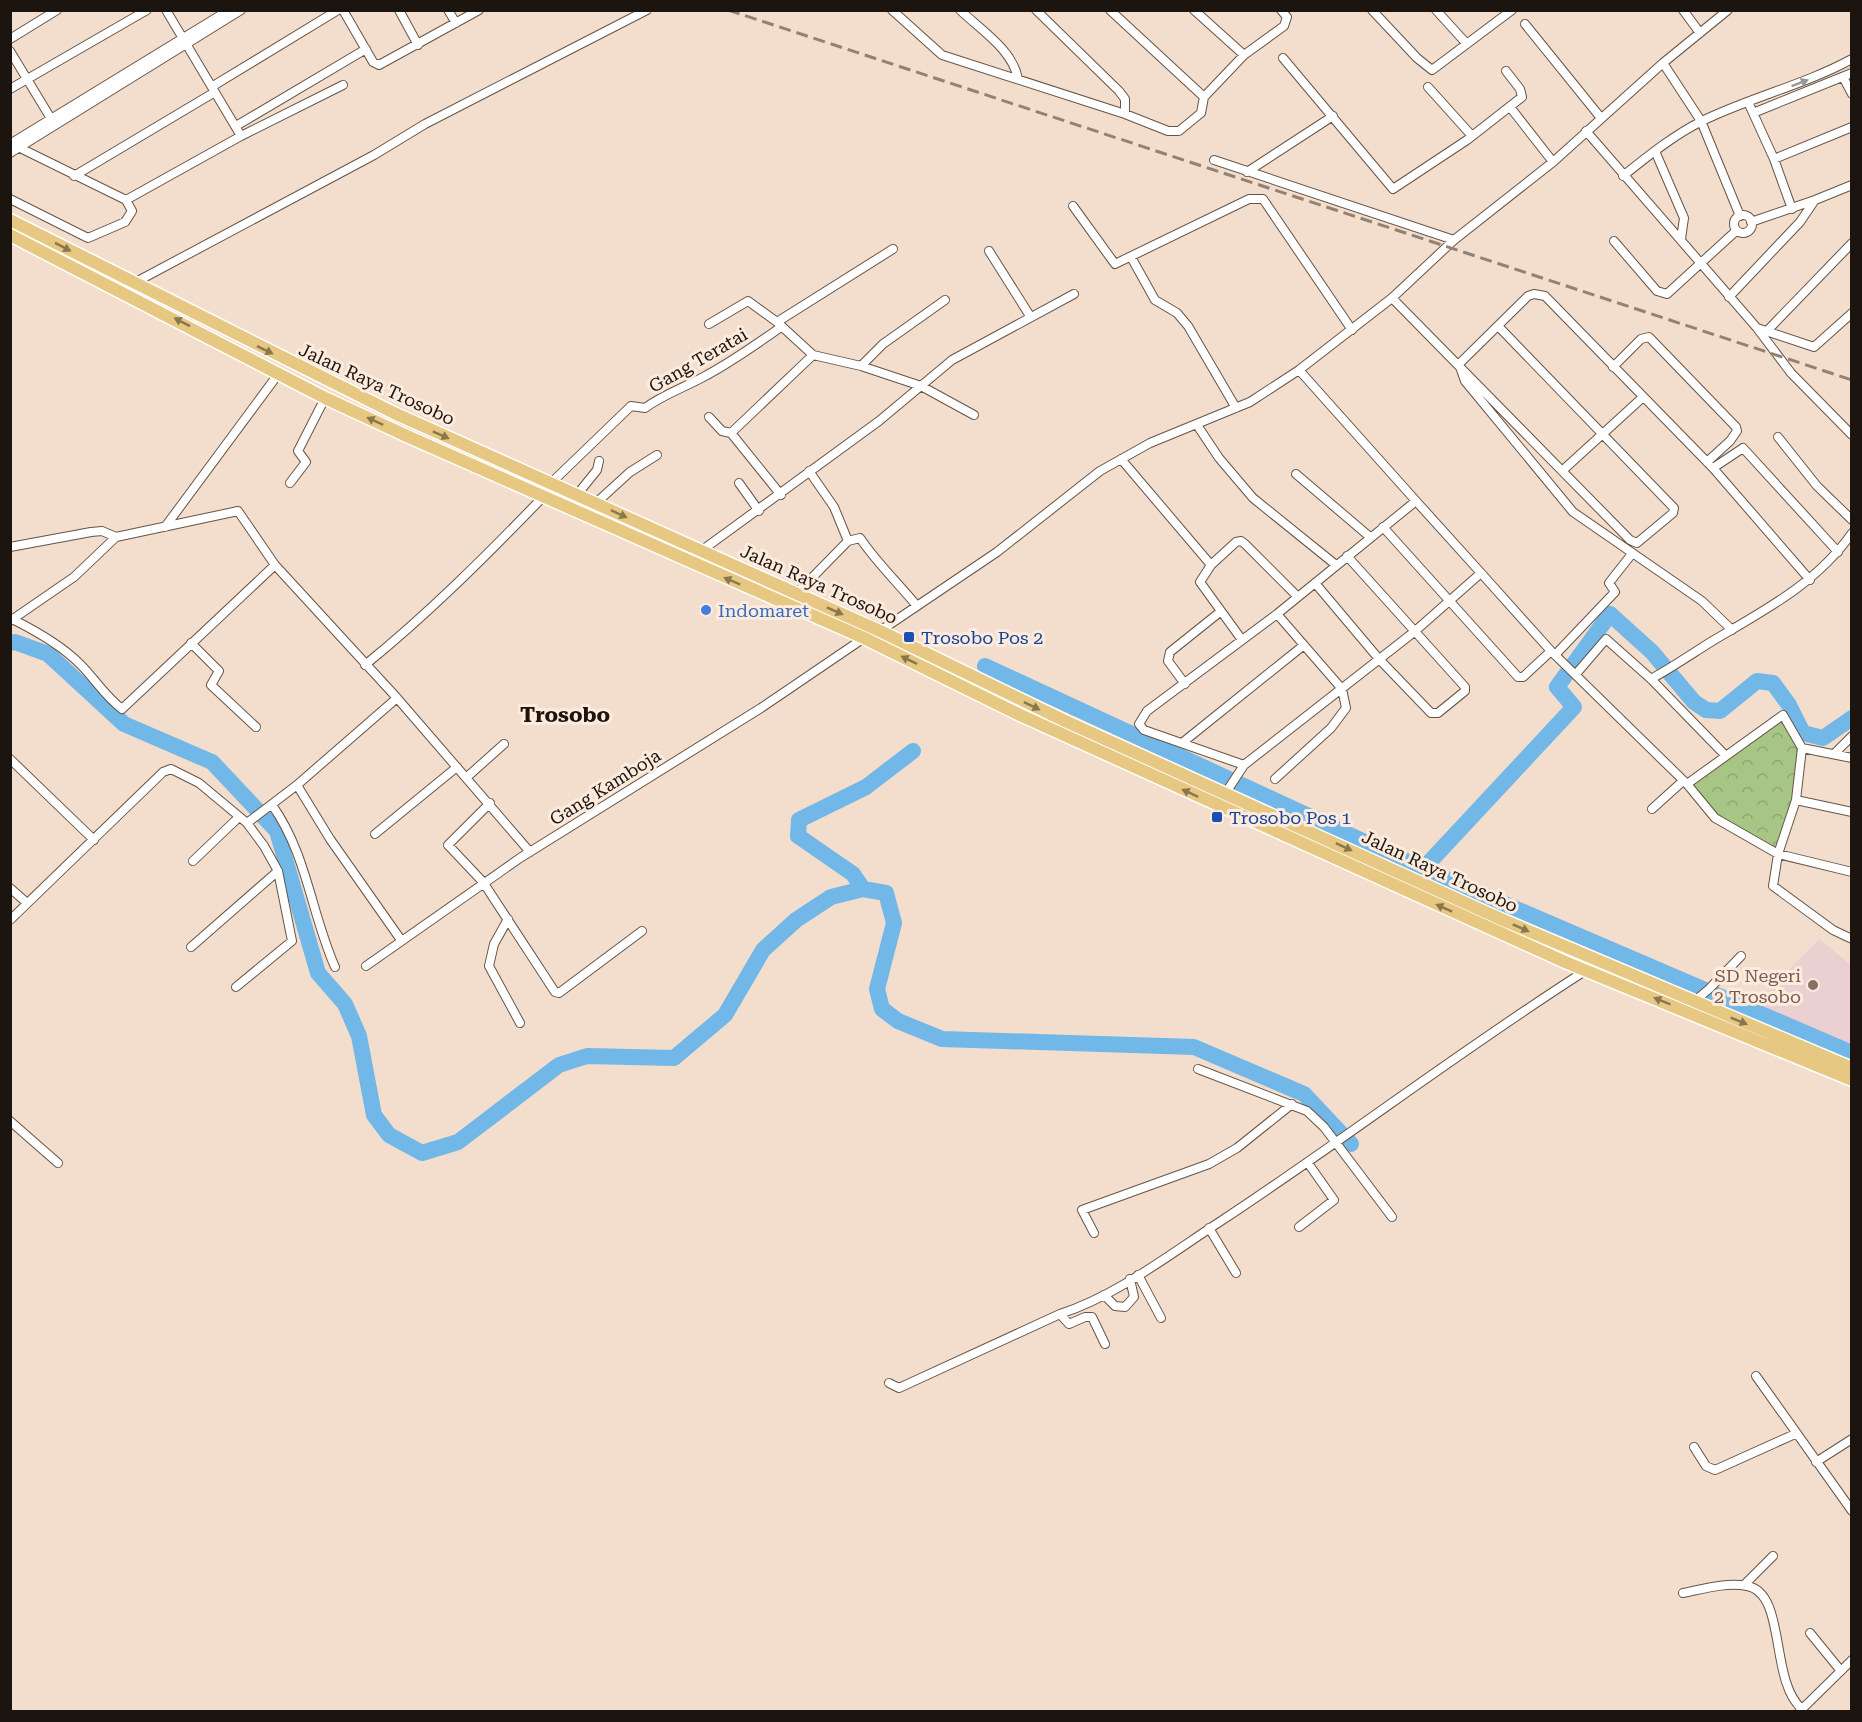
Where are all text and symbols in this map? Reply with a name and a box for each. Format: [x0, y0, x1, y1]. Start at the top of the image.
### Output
one-way arrow [1792, 77, 1810, 87]
one-way arrow [54, 242, 71, 251]
one-way arrow [174, 318, 191, 327]
street label: Gang Teratai [645, 323, 751, 397]
street label: Jalan Raya Trosobo [296, 339, 458, 429]
one-way arrow [257, 346, 274, 355]
one-way arrow [365, 416, 383, 426]
one-way arrow [432, 430, 450, 440]
one-way arrow [611, 509, 629, 519]
street label: Jalan Raya Trosobo [737, 540, 901, 628]
one-way arrow [723, 576, 740, 585]
place label: Indomaret [718, 600, 809, 621]
marker: Indomaret [699, 603, 713, 617]
one-way arrow [827, 606, 844, 615]
place label: Trosobo Pos 2 [921, 627, 1043, 648]
marker: Trosobo Pos 2 [902, 630, 916, 644]
one-way arrow [901, 656, 918, 665]
one-way arrow [1024, 701, 1041, 710]
district label: Trosobo [520, 703, 610, 727]
street label: Gang Kamboja [546, 744, 665, 830]
one-way arrow [1181, 787, 1199, 797]
place label: Trosobo Pos 1 [1229, 807, 1351, 828]
marker: Trosobo Pos 1 [1210, 810, 1224, 824]
street label: Jalan Raya Trosobo [1359, 826, 1521, 916]
one-way arrow [1335, 842, 1352, 851]
one-way arrow [1435, 903, 1453, 913]
one-way arrow [1512, 924, 1530, 933]
place label: SD Negeri 2 Trosobo [1714, 965, 1801, 1007]
marker: SD Negeri 2 Trosobo [1806, 978, 1820, 992]
one-way arrow [1653, 996, 1671, 1005]
one-way arrow [1730, 1017, 1748, 1026]

